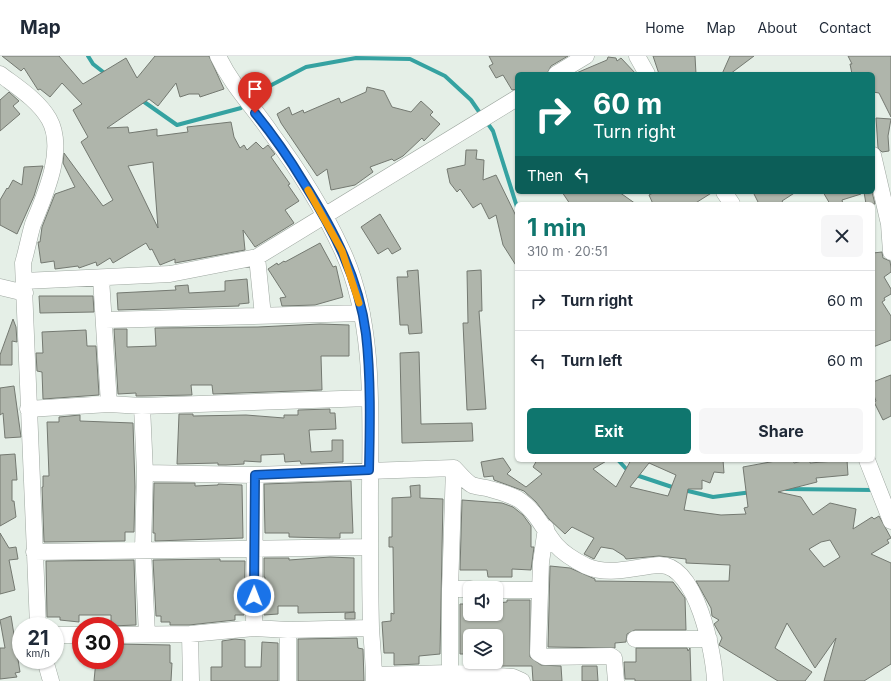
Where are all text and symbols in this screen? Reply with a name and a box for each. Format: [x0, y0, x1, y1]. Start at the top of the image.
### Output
text: Map [20, 16, 61, 39]
text: Home [645, 19, 684, 36]
text: Map [706, 19, 736, 36]
text: About [758, 19, 797, 36]
text: Contact [819, 19, 871, 36]
pin [238, 72, 272, 113]
icon: arrive [244, 78, 266, 100]
text: 60 m [593, 87, 662, 121]
icon: right [527, 88, 579, 140]
text: Turn right [593, 121, 676, 142]
icon: left [571, 164, 593, 186]
text: Then [527, 166, 563, 185]
text: 1 min [527, 213, 586, 242]
button: close [821, 215, 863, 257]
text: 310 m · 20:51 [527, 243, 608, 259]
icon: right [527, 290, 549, 312]
text: Turn right [561, 291, 633, 310]
text: 60 m [827, 291, 863, 310]
icon: left [527, 350, 549, 372]
text: Turn left [561, 351, 622, 370]
text: 60 m [827, 351, 863, 370]
button: Exit [527, 408, 691, 454]
button: Share [699, 408, 863, 454]
position arrow [233, 575, 275, 617]
map controls [463, 581, 503, 669]
button: sound [463, 581, 503, 621]
speed limit sign: 30 [72, 617, 124, 669]
text: 21 [27, 626, 49, 650]
button: layers [463, 629, 503, 669]
text: km/h [26, 647, 50, 659]

